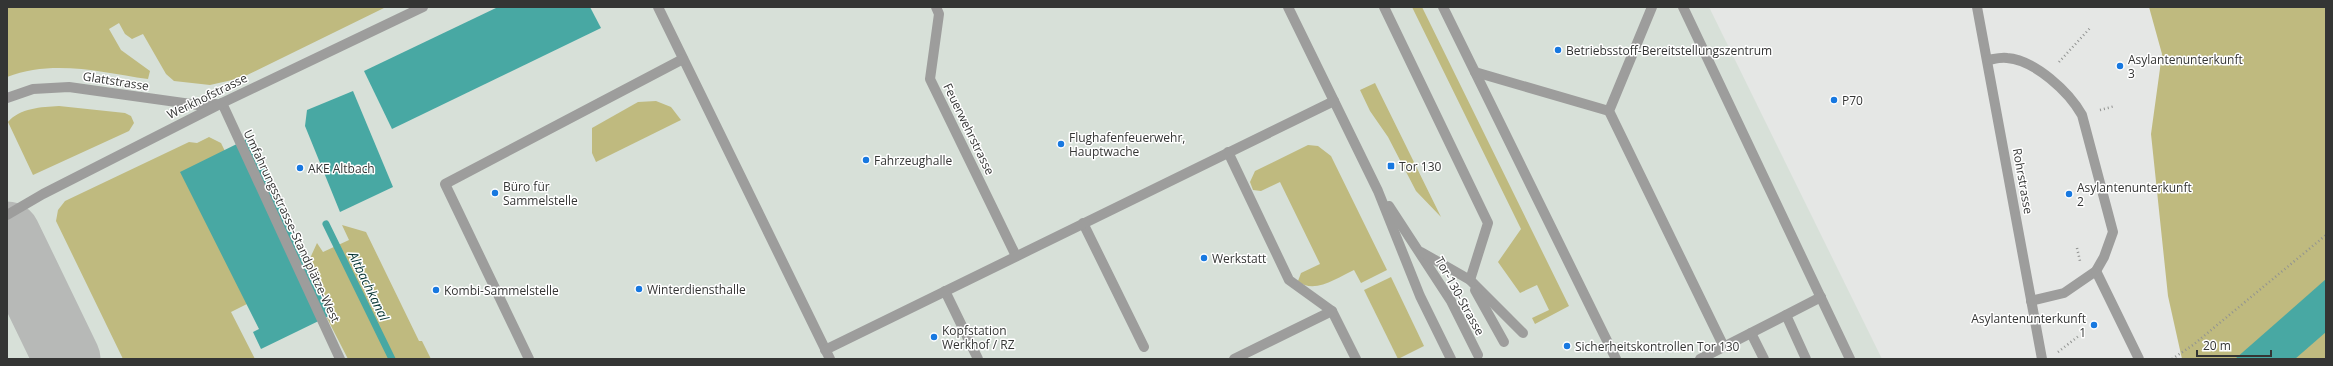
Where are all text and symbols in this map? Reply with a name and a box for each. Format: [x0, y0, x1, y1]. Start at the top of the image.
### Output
place label: Betriebsstoff-Bereitstellungszentrum [1566, 42, 1772, 59]
marker: Betriebsstoff-Bereitstellungszentrum [1553, 45, 1563, 55]
place label: Asylantenunterkunft 3 [2128, 51, 2243, 82]
marker: Asylantenunterkunft 3 [2115, 61, 2125, 71]
street label: Glattstrasse [82, 67, 151, 95]
street label: Werkhofstrasse [164, 69, 250, 123]
street label: Feuerwehrstrasse [939, 80, 999, 178]
place label: P70 [1842, 92, 1863, 109]
marker: P70 [1829, 95, 1839, 105]
street label: Umfahrungsstrasse-Standplätze-West [240, 127, 344, 325]
place label: Flughafenfeuerwehr, Hauptwache [1069, 129, 1185, 160]
marker: Flughafenfeuerwehr, Hauptwache [1056, 139, 1066, 149]
street label: Rohrstrasse [2009, 147, 2037, 216]
place label: Fahrzeughalle [874, 152, 952, 169]
marker: Fahrzeughalle [861, 155, 871, 165]
place label: Tor 130 [1399, 158, 1442, 175]
place label: AKE Altbach [308, 160, 375, 177]
marker: Tor 130 [1386, 161, 1396, 171]
marker: AKE Altbach [295, 163, 305, 173]
place label: Büro für Sammelstelle [503, 178, 578, 209]
place label: Asylantenunterkunft 2 [2077, 179, 2192, 210]
marker: Büro für Sammelstelle [490, 188, 500, 198]
marker: Asylantenunterkunft 2 [2064, 189, 2074, 199]
water label: Altbachkanal [344, 247, 394, 324]
place label: Werkstatt [1212, 250, 1266, 267]
marker: Werkstatt [1199, 253, 1209, 263]
street label: Tor-130-Strasse [1431, 254, 1489, 339]
place label: Winterdiensthalle [647, 281, 746, 298]
place label: Kombi-Sammelstelle [444, 282, 559, 299]
marker: Winterdiensthalle [634, 284, 644, 294]
marker: Kombi-Sammelstelle [431, 285, 441, 295]
place label: Asylantenunterkunft 1 [1971, 310, 2086, 341]
marker: Asylantenunterkunft 1 [2089, 320, 2099, 330]
place label: Kopfstation Werkhof / RZ [942, 322, 1015, 353]
marker: Kopfstation Werkhof / RZ [929, 332, 939, 342]
scale bar [2197, 332, 2271, 358]
text: 20 m [2203, 337, 2231, 354]
place label: Sicherheitskontrollen Tor 130 [1575, 338, 1740, 355]
marker: Sicherheitskontrollen Tor 130 [1562, 341, 1572, 351]

